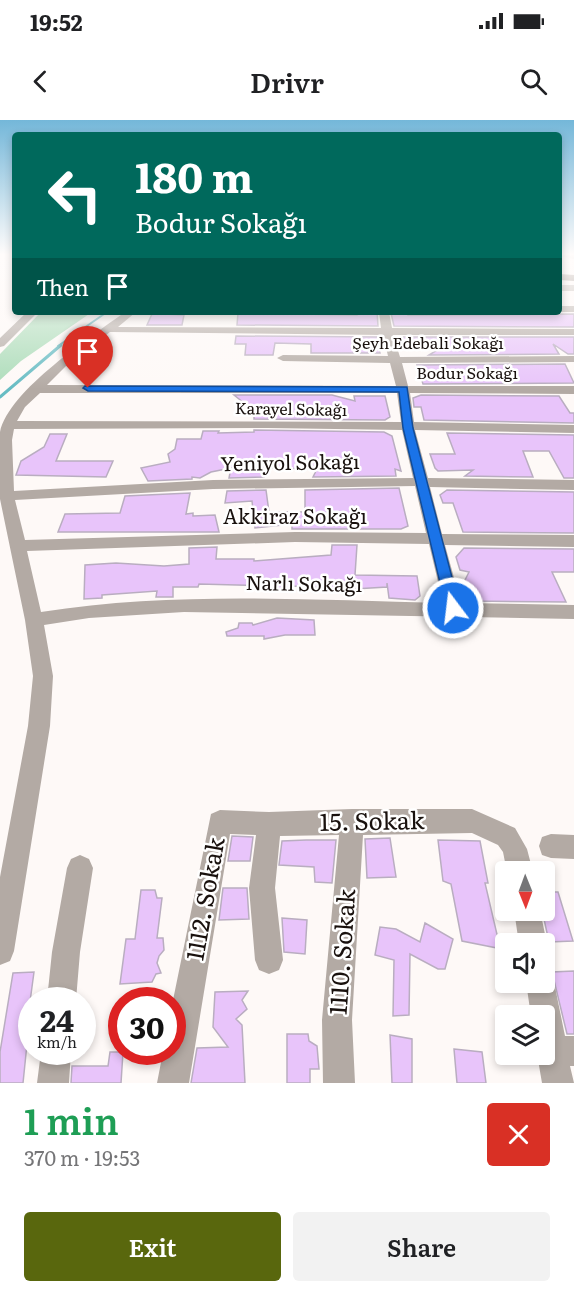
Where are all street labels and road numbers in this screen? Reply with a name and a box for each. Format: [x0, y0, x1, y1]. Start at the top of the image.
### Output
street label: Şeyh Edebali Sokağı [352, 330, 504, 354]
street label: Bodur Sokağı [416, 360, 518, 384]
street label: Karayel Sokağı [235, 395, 347, 421]
street label: Yeniyol Sokağı [220, 445, 360, 477]
street label: Akkiraz Sokağı [223, 500, 367, 530]
street label: Narlı Sokağı [245, 566, 363, 598]
street label: 15. Sokak [319, 801, 425, 838]
street label: 1112. Sokak [175, 834, 232, 963]
street label: 1110. Sokak [319, 887, 362, 1016]

